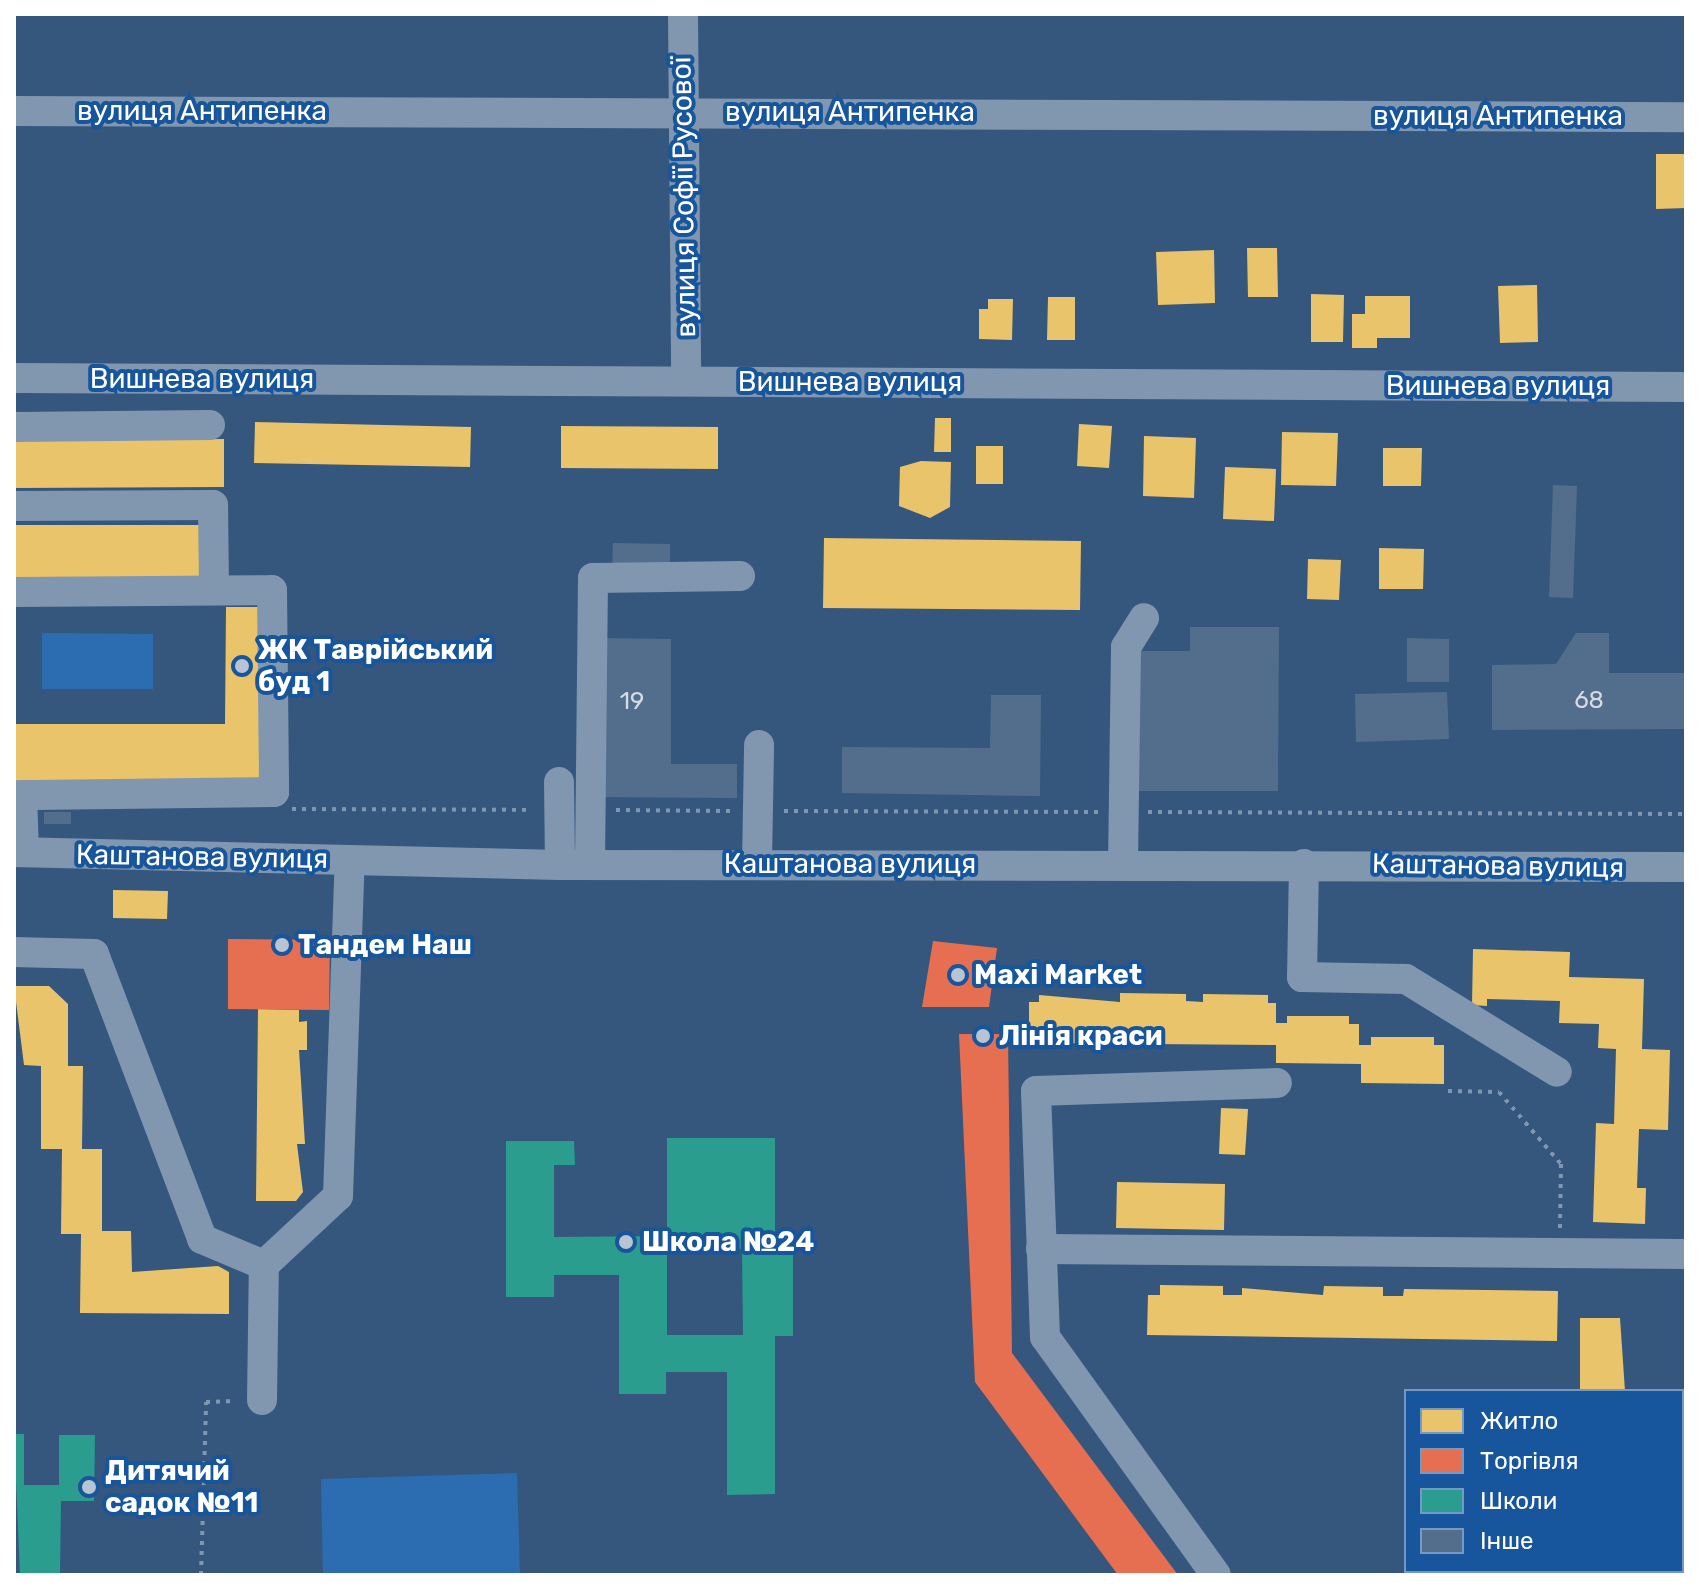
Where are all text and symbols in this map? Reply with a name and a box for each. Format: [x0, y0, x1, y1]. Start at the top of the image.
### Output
street label: вулиця Софії Русової [665, 56, 703, 338]
street label: вулиця Антипенка [77, 94, 327, 128]
street label: вулиця Антипенка [725, 95, 975, 129]
street label: вулиця Антипенка [1373, 99, 1623, 133]
street label: Вишнева вулиця [90, 362, 314, 396]
street label: Вишнева вулиця [738, 365, 962, 399]
street label: Вишнева вулиця [1386, 369, 1610, 403]
place label: ЖК Таврійський буд 1 [258, 633, 493, 699]
marker: ЖК Таврійський буд 1 [233, 657, 251, 675]
house number: 68 [1574, 687, 1604, 715]
house number: 19 [620, 688, 644, 716]
street label: Каштанова вулиця [76, 838, 328, 876]
street label: Каштанова вулиця [724, 847, 976, 881]
street label: Каштанова вулиця [1372, 847, 1624, 885]
place label: Тандем Наш [298, 928, 472, 962]
marker: Тандем Наш [273, 936, 291, 954]
place label: Maxi Market [974, 958, 1142, 992]
marker: Maxi Market [949, 966, 967, 984]
place label: Лінія краси [999, 1019, 1163, 1053]
marker: Лінія краси [974, 1027, 992, 1045]
place label: Школа №24 [642, 1225, 814, 1259]
marker: Школа №24 [617, 1233, 635, 1251]
legend [1404, 1389, 1684, 1573]
text: Житло [1480, 1407, 1558, 1435]
text: Торгівля [1480, 1447, 1579, 1475]
place label: Дитячий садок №11 [105, 1454, 258, 1520]
marker: Дитячий садок №11 [80, 1478, 98, 1496]
text: Школи [1480, 1487, 1557, 1515]
text: Інше [1480, 1527, 1534, 1555]

